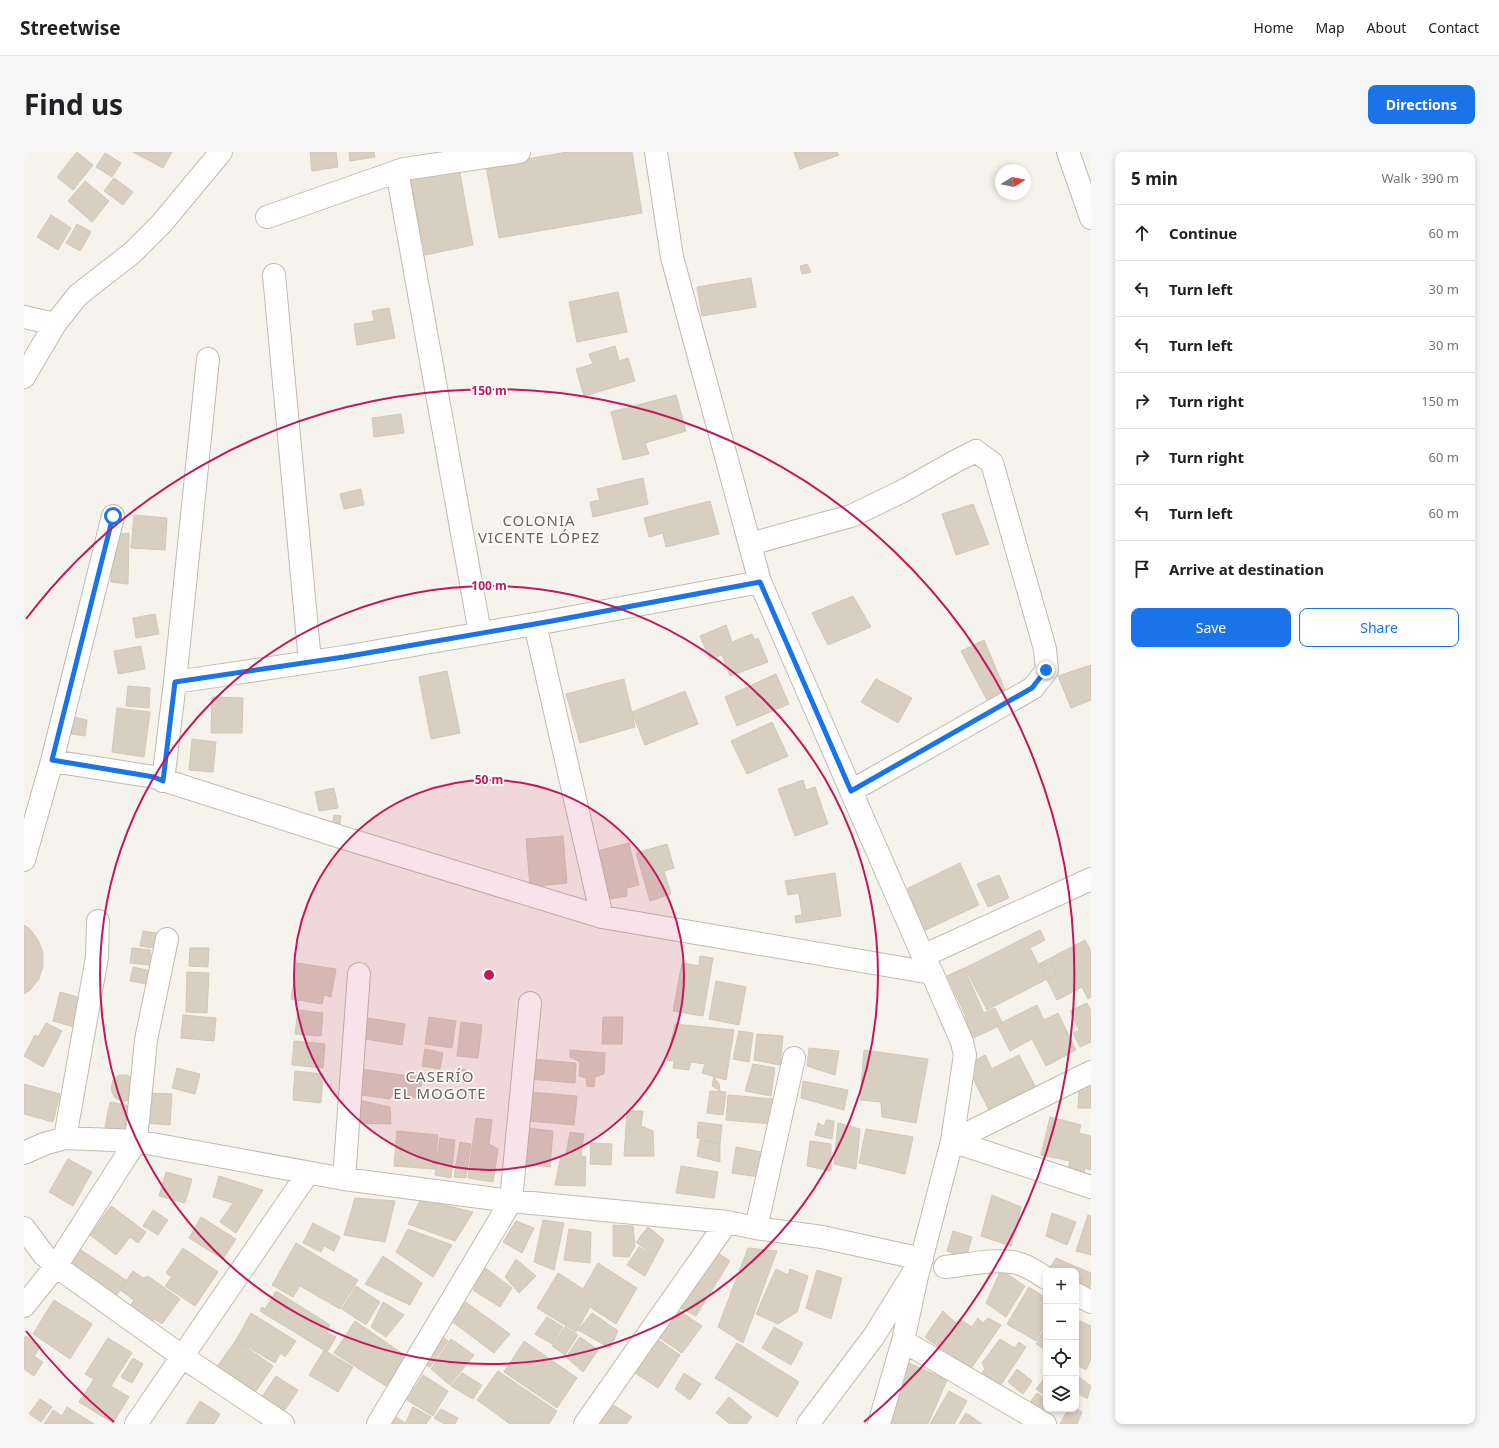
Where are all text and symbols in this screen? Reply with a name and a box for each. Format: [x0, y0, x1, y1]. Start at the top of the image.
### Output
text: Streetwise [20, 15, 121, 41]
text: Home [1254, 18, 1293, 37]
text: Map [1315, 18, 1345, 37]
text: About [1367, 18, 1406, 37]
text: Contact [1428, 18, 1479, 37]
text: Find us [24, 85, 123, 123]
button: Directions [1368, 85, 1475, 124]
north arrow [995, 164, 1031, 200]
text: 5 min [1131, 167, 1178, 190]
text: Walk · 390 m [1381, 169, 1459, 187]
icon: ahead [1131, 222, 1153, 244]
text: Continue [1169, 223, 1237, 243]
text: 60 m [1429, 224, 1459, 242]
icon: left [1131, 278, 1153, 300]
text: Turn left [1169, 279, 1233, 299]
text: 30 m [1429, 280, 1459, 298]
icon: left [1131, 334, 1153, 356]
text: Turn left [1169, 335, 1233, 355]
text: 30 m [1429, 336, 1459, 354]
text: 150 m [471, 382, 507, 399]
icon: right [1131, 390, 1153, 412]
text: Turn right [1169, 391, 1244, 411]
text: 150 m [1421, 392, 1459, 410]
icon: right [1131, 446, 1153, 468]
text: Turn right [1169, 447, 1244, 467]
text: 60 m [1429, 448, 1459, 466]
icon: left [1131, 502, 1153, 524]
text: Turn left [1169, 503, 1233, 523]
text: 60 m [1429, 504, 1459, 522]
route start [104, 507, 122, 525]
district label: COLONIA VICENTE LÓPEZ [478, 510, 600, 547]
icon: arrive [1131, 558, 1153, 580]
text: Arrive at destination [1169, 559, 1324, 579]
text: 100 m [471, 577, 507, 594]
button: Save [1131, 608, 1291, 647]
button: Share [1299, 608, 1459, 647]
route end [1037, 661, 1055, 679]
text: 50 m [475, 771, 503, 788]
centre of rings [482, 968, 496, 982]
district label: CASERÍO EL MOGOTE [393, 1066, 487, 1103]
map controls [1043, 1268, 1079, 1412]
button: + [1043, 1268, 1079, 1304]
button: − [1043, 1304, 1079, 1340]
button: locate [1043, 1340, 1079, 1376]
button: layers [1043, 1376, 1079, 1412]

